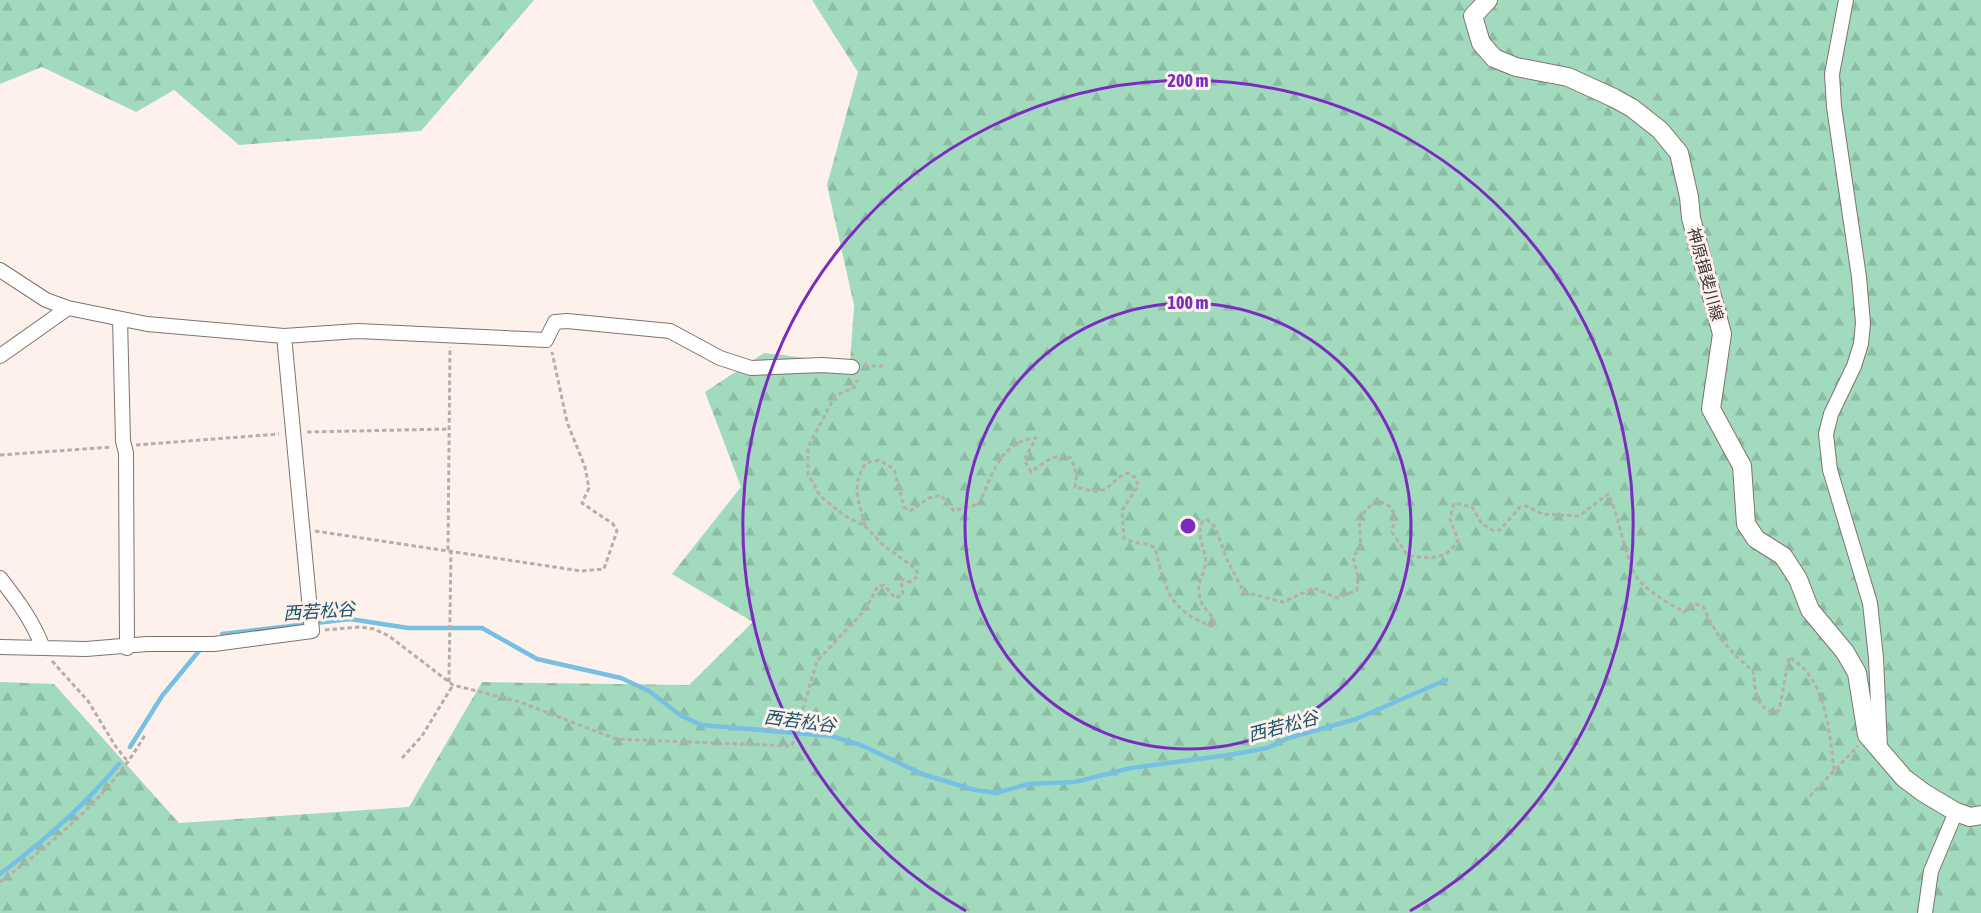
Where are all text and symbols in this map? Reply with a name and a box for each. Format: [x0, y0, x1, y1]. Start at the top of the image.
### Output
text: 200 m [1168, 70, 1208, 91]
street label: 神原揖斐川線 [1685, 225, 1727, 323]
text: 100 m [1168, 292, 1208, 313]
centre of rings [1178, 516, 1198, 536]
water label: 西若松谷 [282, 598, 358, 624]
water label: 西若松谷 [763, 706, 839, 736]
water label: 西若松谷 [1246, 706, 1322, 745]

